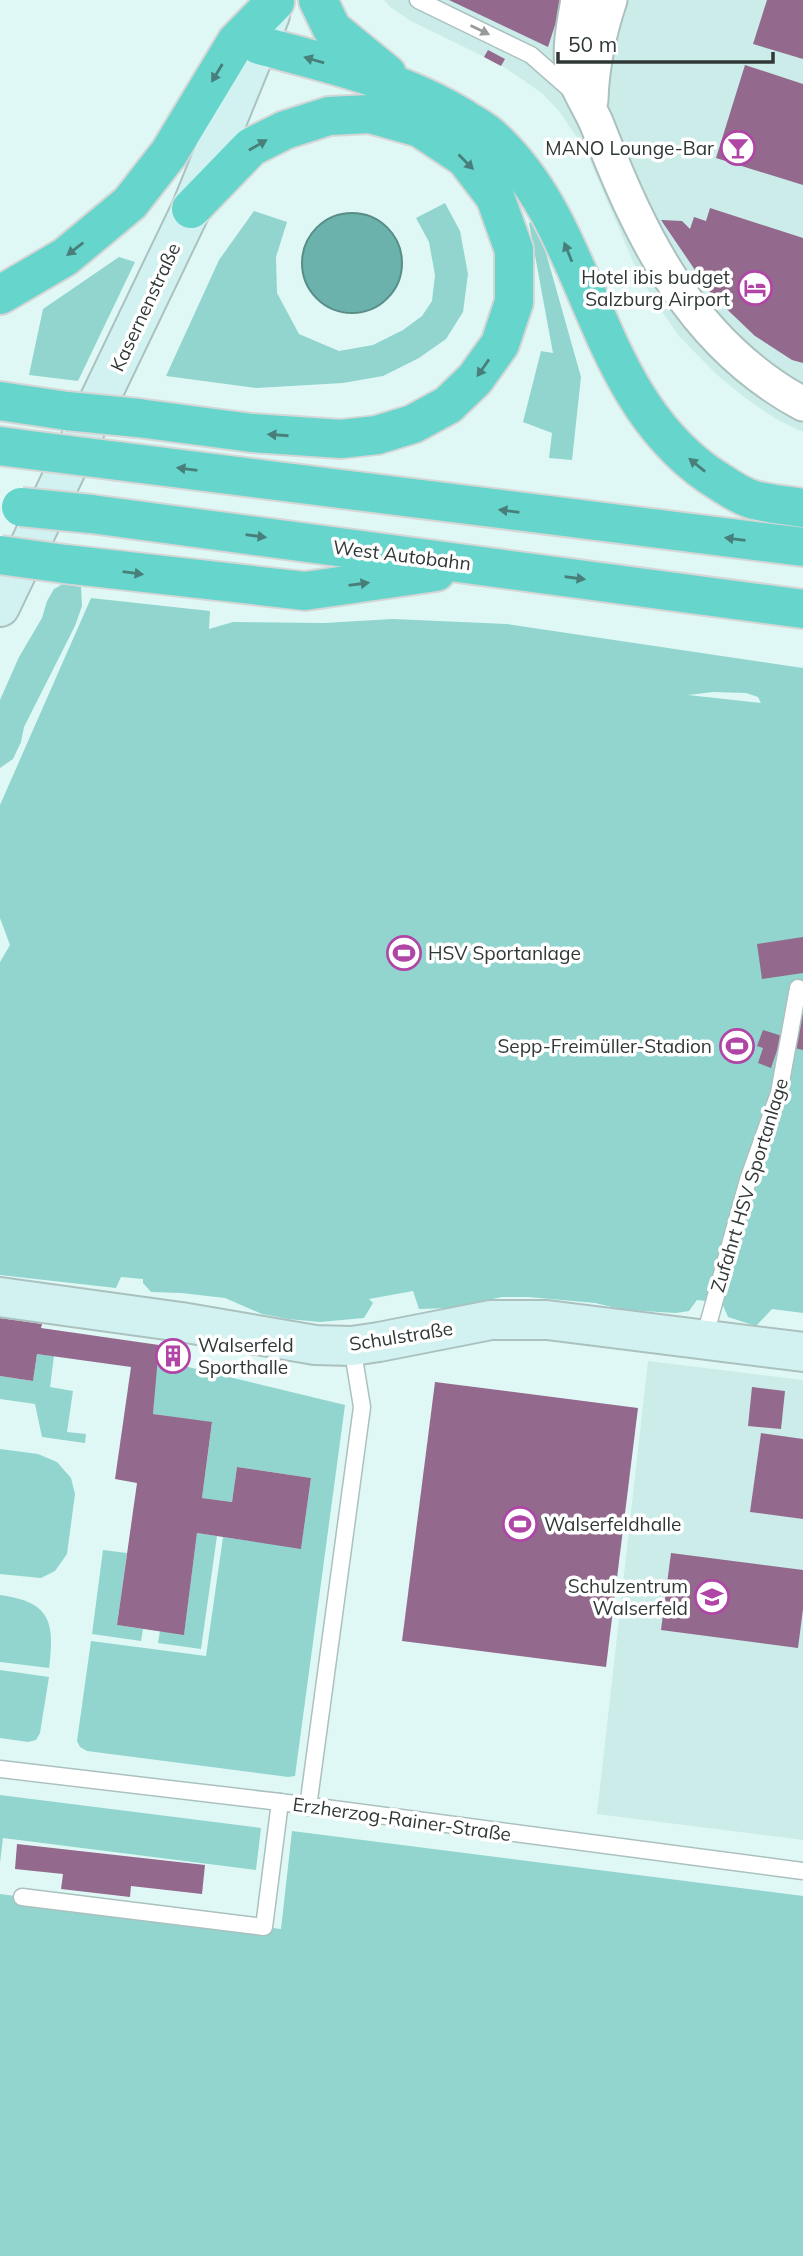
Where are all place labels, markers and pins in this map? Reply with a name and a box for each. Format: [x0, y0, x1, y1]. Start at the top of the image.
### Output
bar icon: MANO Lounge-Bar [719, 129, 757, 167]
place label: MANO Lounge-Bar [545, 136, 714, 160]
place label: Hotel ibis budget Salzburg Airport [581, 265, 730, 311]
hotel icon: Hotel ibis budget Salzburg Airport [736, 269, 774, 307]
sports icon: HSV Sportanlage [385, 934, 423, 972]
place label: HSV Sportanlage [428, 941, 581, 965]
sports icon: Sepp-Freimüller-Stadion [718, 1027, 756, 1065]
place label: Sepp-Freimüller-Stadion [497, 1034, 712, 1058]
place label: Walserfeld Sporthalle [198, 1333, 294, 1379]
building icon: Walserfeld Sporthalle [154, 1337, 192, 1375]
sports icon: Walserfeldhalle [501, 1505, 539, 1543]
place label: Walserfeldhalle [544, 1512, 681, 1536]
place label: Schulzentrum Walserfeld [568, 1574, 688, 1620]
school or university icon: Schulzentrum Walserfeld [693, 1578, 731, 1616]

